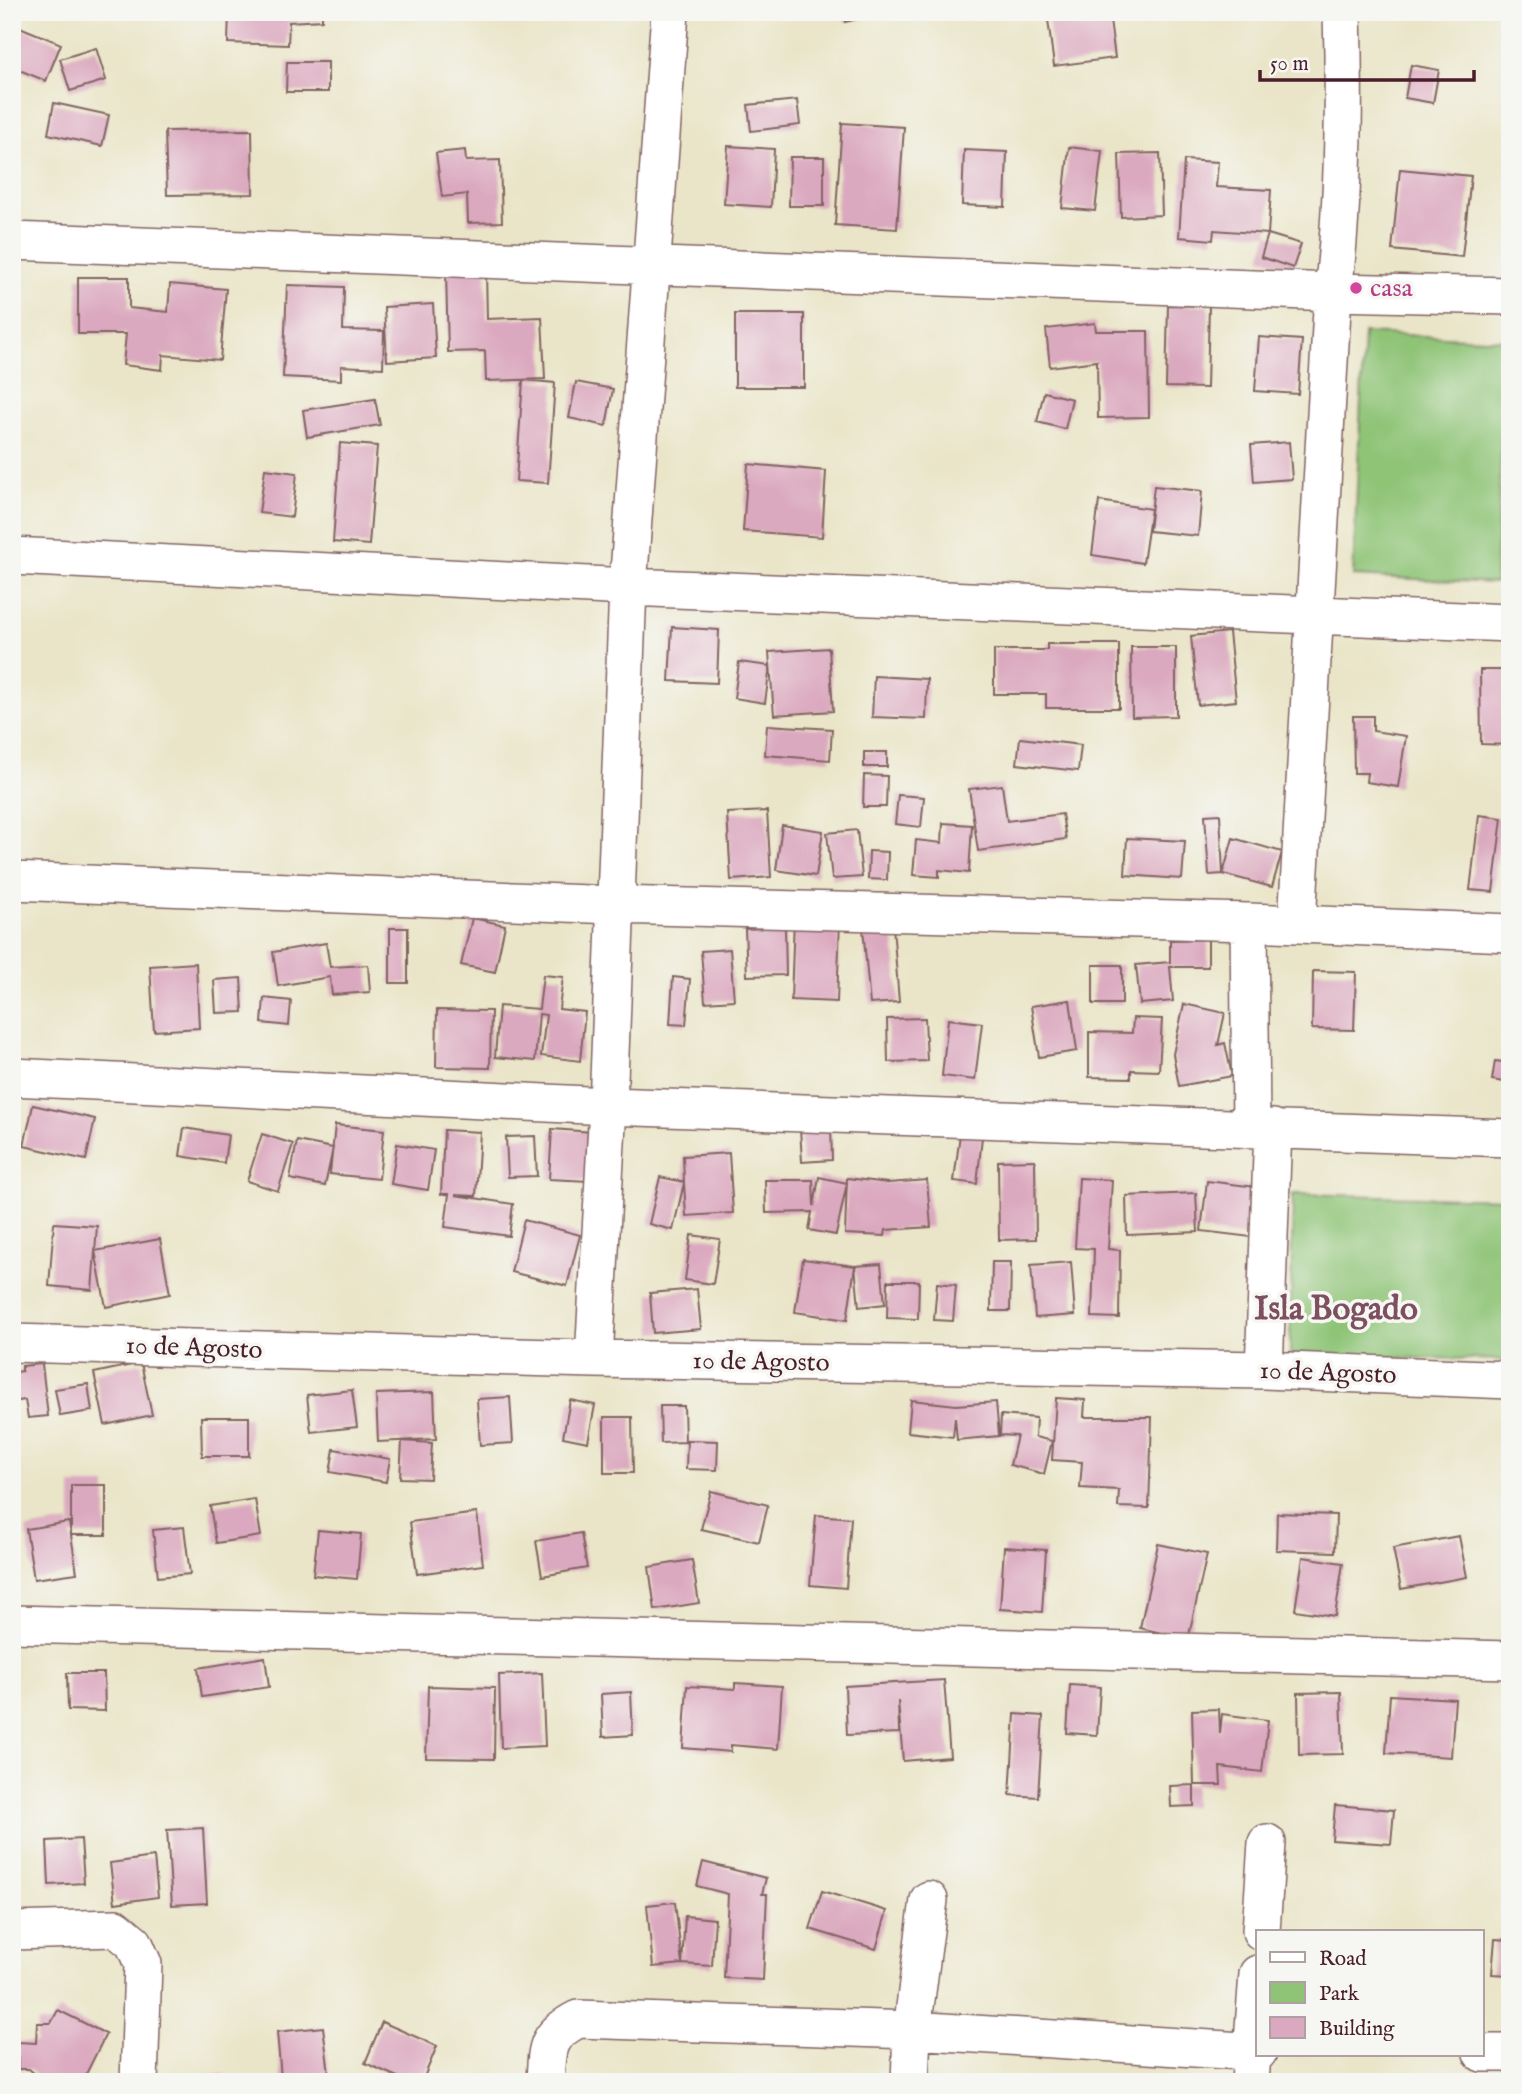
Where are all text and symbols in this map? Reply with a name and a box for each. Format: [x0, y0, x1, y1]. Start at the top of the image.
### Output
scale bar [1260, 38, 1473, 82]
text: 50 m [1270, 51, 1309, 78]
place label: casa [1370, 272, 1414, 305]
marker: casa [1348, 280, 1364, 296]
district label: Isla Bogado [1254, 1289, 1418, 1331]
street label: 10 de Agosto [125, 1329, 263, 1367]
street label: 10 de Agosto [692, 1344, 830, 1380]
street label: 10 de Agosto [1259, 1354, 1397, 1392]
legend [1256, 1930, 1484, 2056]
text: Road [1319, 1946, 1367, 1973]
text: Park [1319, 1981, 1360, 2008]
text: Building [1319, 2016, 1395, 2043]

